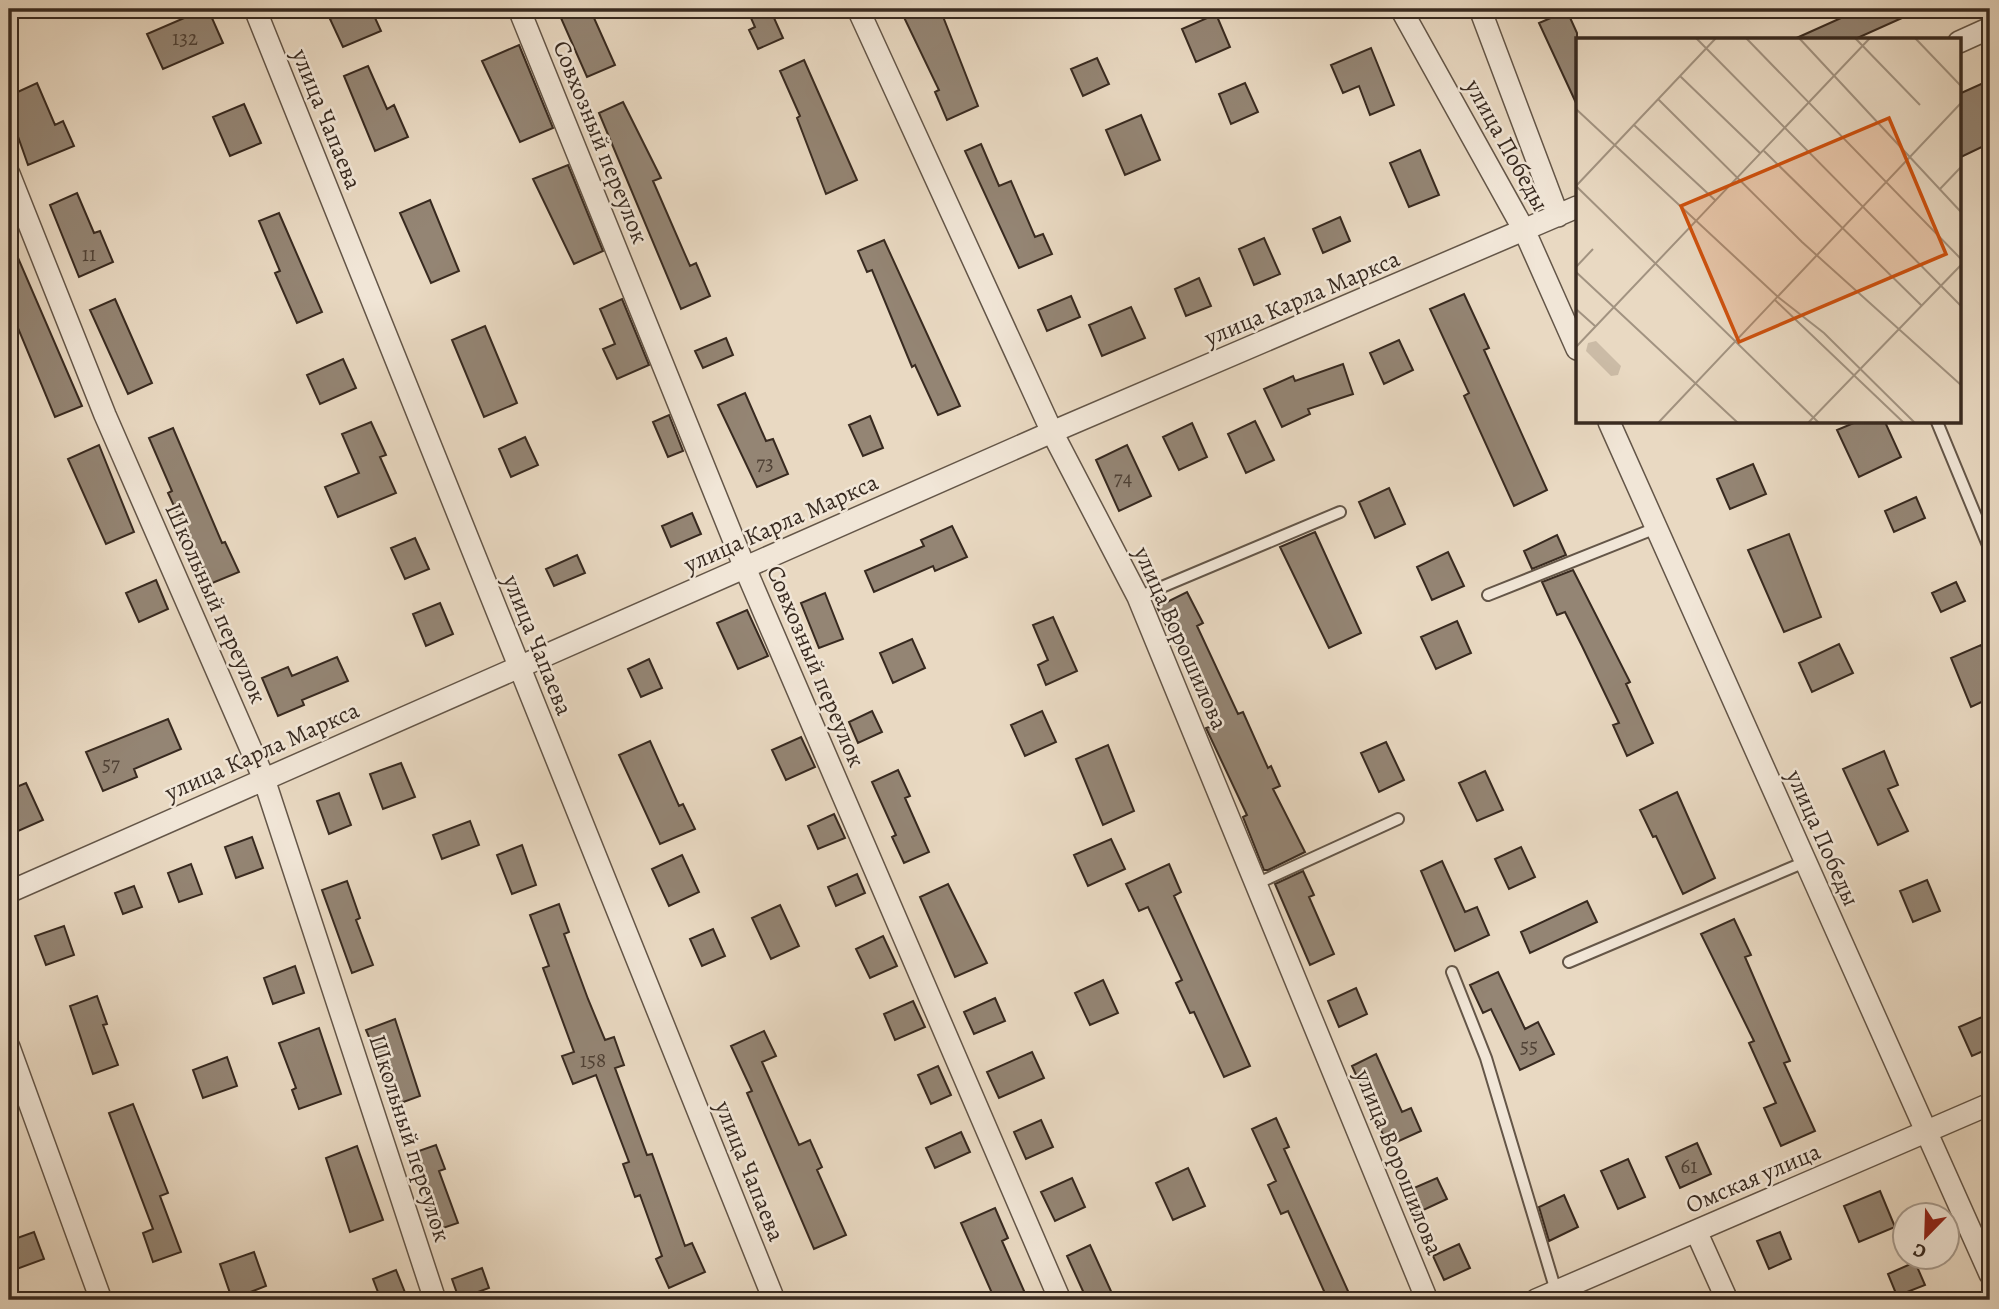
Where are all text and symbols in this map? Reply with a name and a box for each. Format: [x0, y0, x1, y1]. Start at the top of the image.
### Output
house number: 132 [172, 24, 198, 52]
street label: Совхозный переулок [546, 36, 656, 248]
inset map [1576, 38, 1960, 424]
street label: улица Чапаева [284, 43, 370, 194]
street label: улица Победы [1457, 72, 1556, 217]
house number: 11 [82, 240, 96, 268]
street label: улица Карла Маркса [1198, 242, 1405, 354]
house number: 73 [756, 449, 774, 477]
house number: 74 [1114, 464, 1132, 492]
street label: улица Карла Маркса [678, 466, 883, 581]
street label: Школьный переулок [157, 498, 275, 708]
street label: улица Ворошилова [1126, 540, 1236, 735]
street label: Совхозный переулок [759, 560, 873, 772]
street label: улица Чапаева [495, 569, 581, 720]
street label: улица Карла Маркса [159, 694, 364, 809]
house number: 57 [102, 750, 120, 778]
street label: улица Победы [1778, 764, 1867, 911]
street label: Школьный переулок [361, 1030, 459, 1246]
house number: 55 [1520, 1032, 1538, 1060]
house number: 158 [580, 1046, 606, 1074]
street label: улица Ворошилова [1347, 1064, 1451, 1259]
street label: улица Чапаева [707, 1095, 793, 1246]
street label: Омская улица [1681, 1135, 1825, 1221]
house number: 61 [1681, 1152, 1697, 1180]
north arrow [1890, 1200, 1960, 1270]
text: С [1909, 1236, 1930, 1265]

